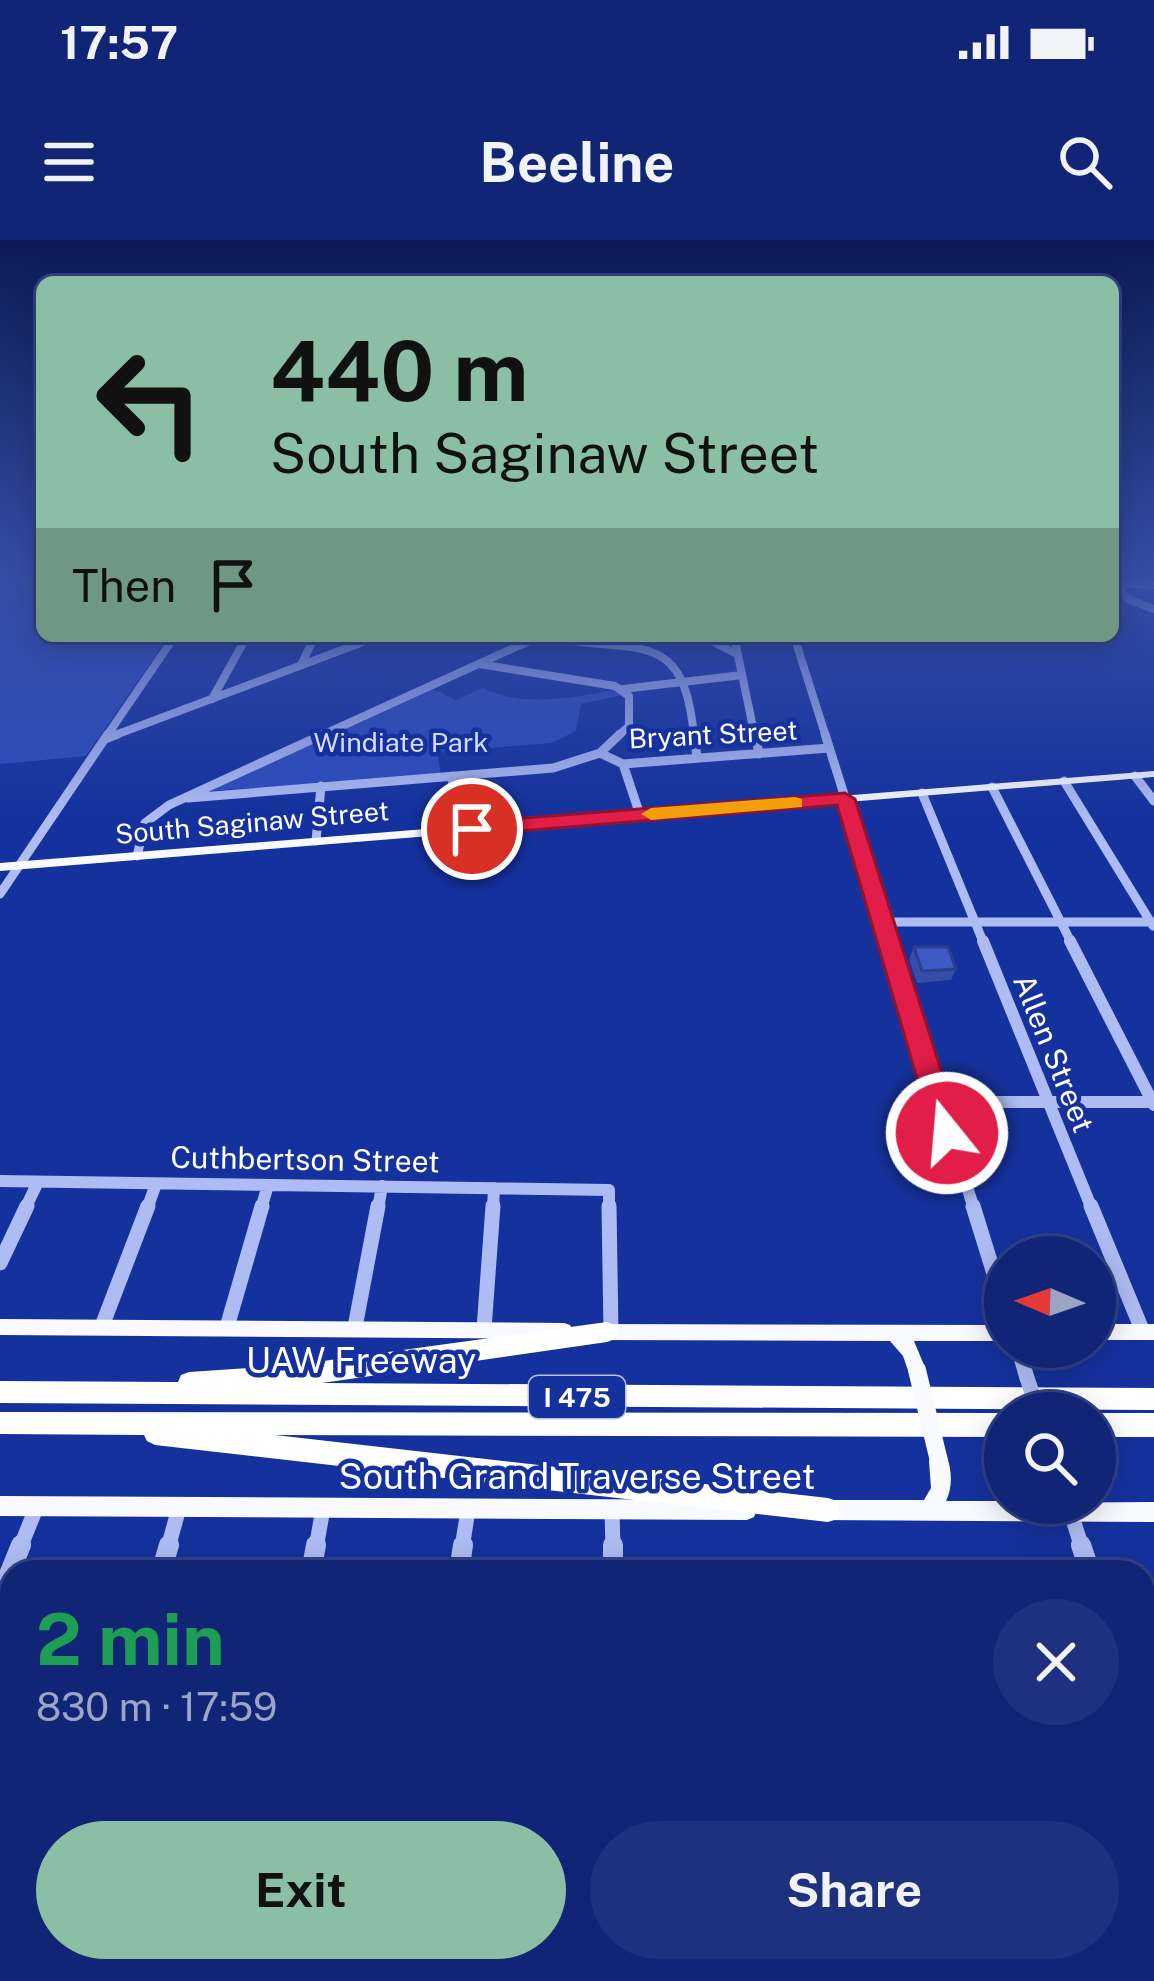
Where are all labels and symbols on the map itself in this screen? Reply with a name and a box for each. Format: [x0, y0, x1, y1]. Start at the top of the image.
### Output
street label: Bryant Street [628, 714, 798, 754]
park label: Windiate Park [314, 726, 488, 758]
pin [421, 778, 523, 880]
street label: South Saginaw Street [114, 794, 390, 850]
street label: Allen Street [1006, 969, 1102, 1137]
position arrow [884, 1070, 1010, 1196]
street label: Cuthbertson Street [170, 1139, 440, 1179]
north arrow [984, 1236, 1116, 1368]
street label: UAW Freeway [246, 1339, 476, 1381]
road number: I 475 [529, 1376, 625, 1418]
street label: South Grand Traverse Street [339, 1455, 815, 1497]

